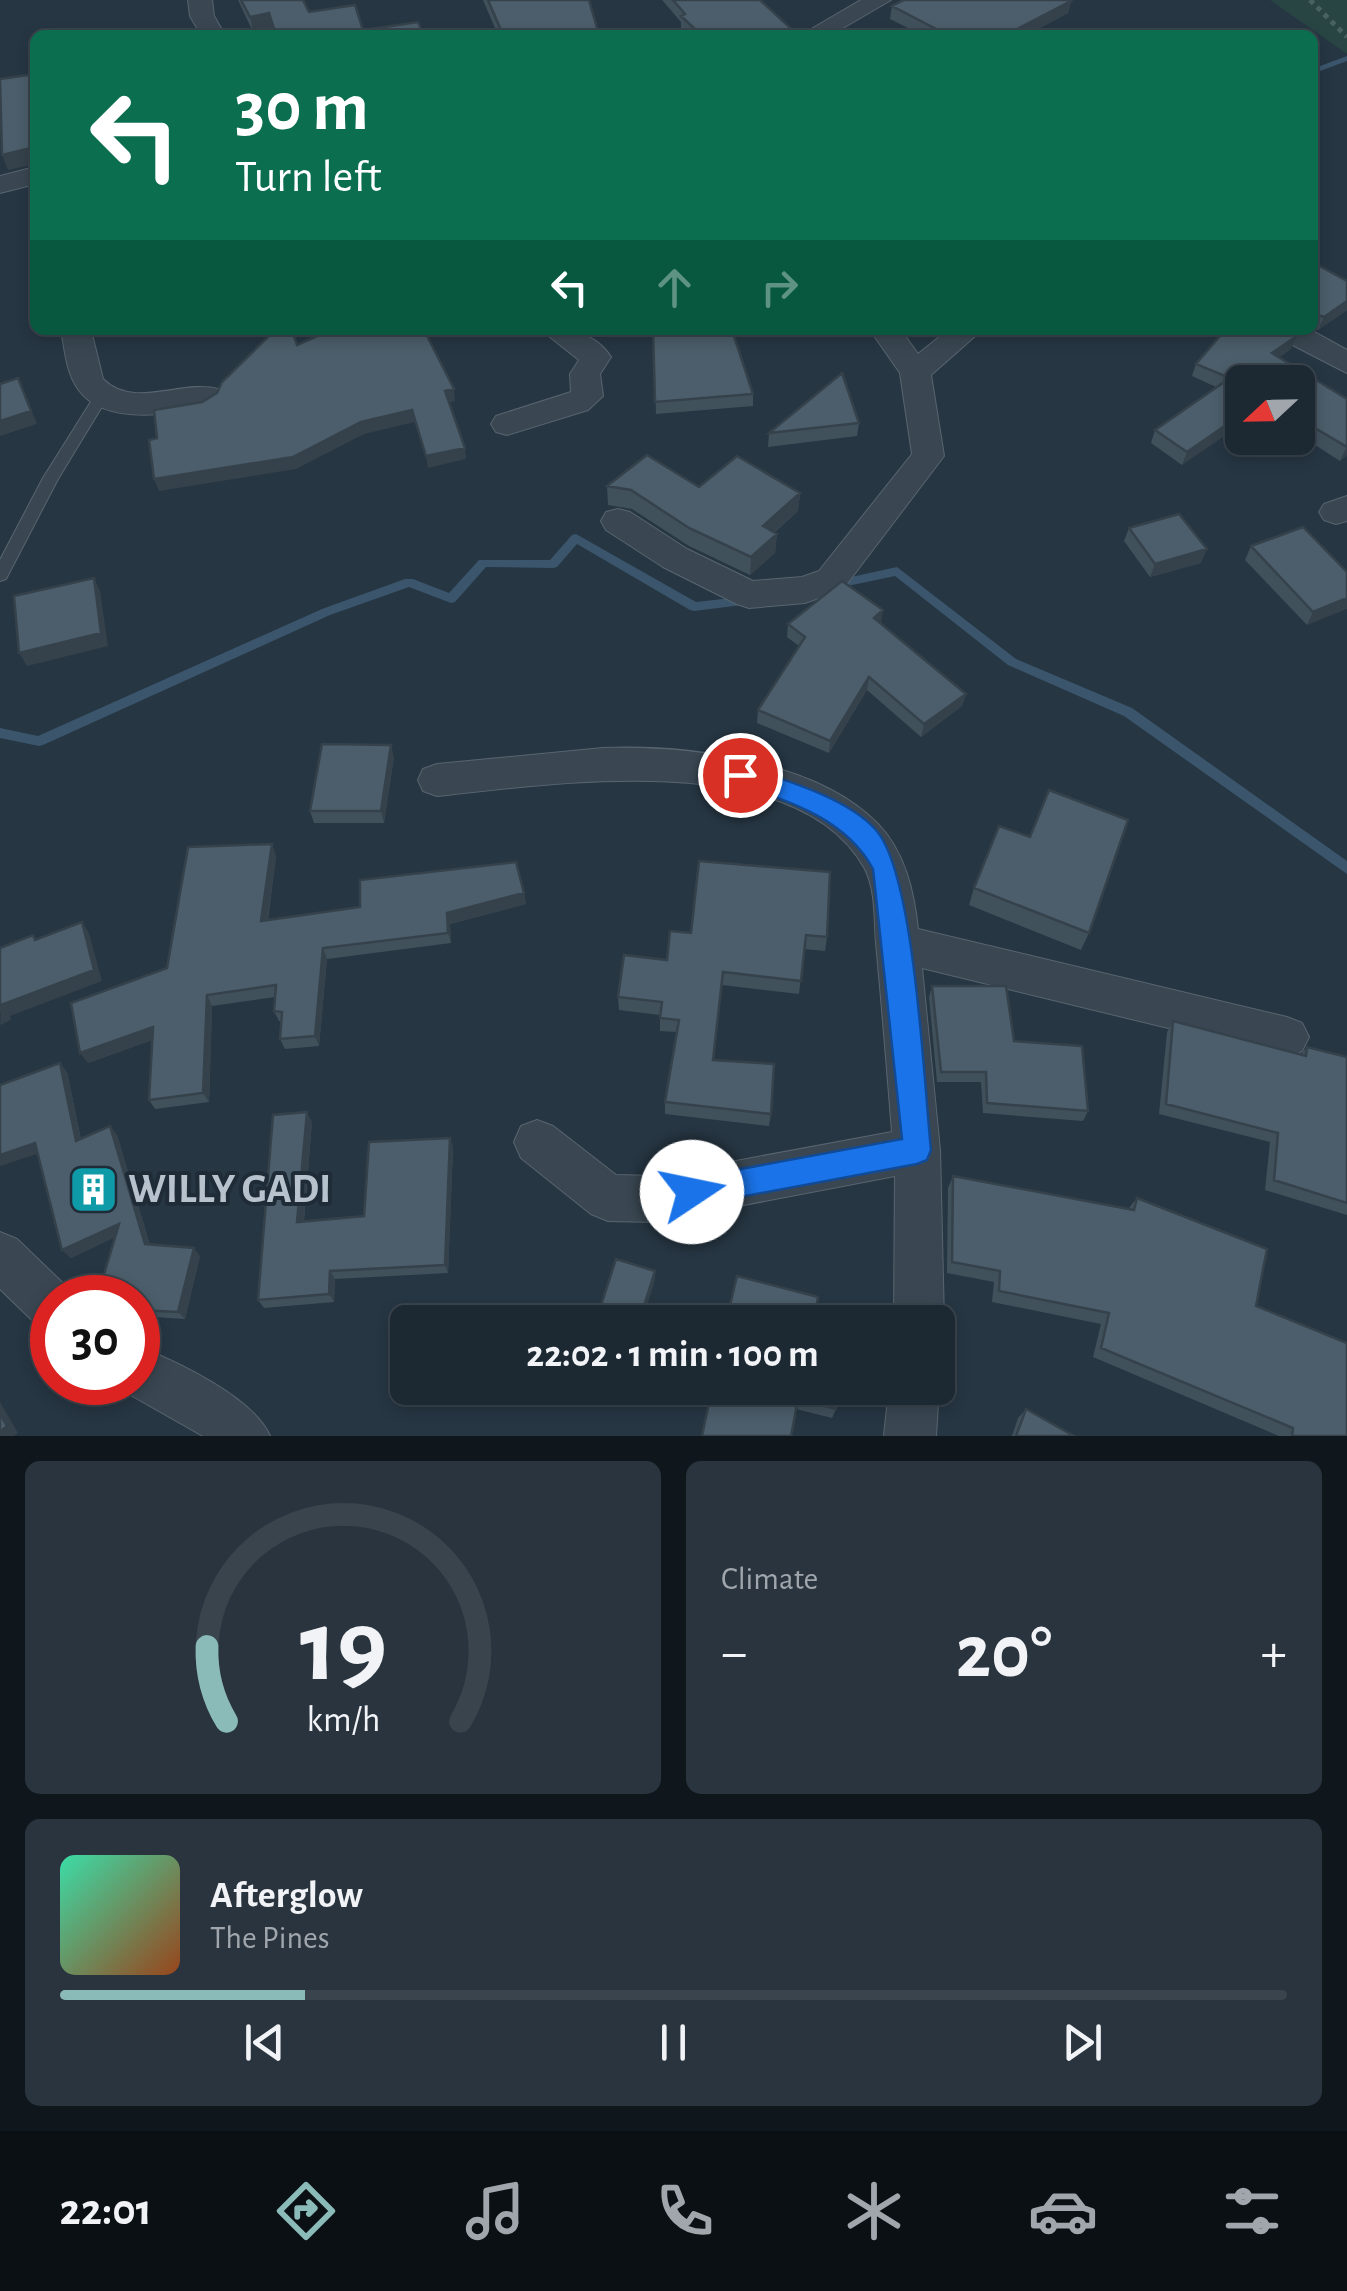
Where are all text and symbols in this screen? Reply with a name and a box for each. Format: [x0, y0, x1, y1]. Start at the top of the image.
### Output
icon: left [70, 70, 200, 200]
text: 30 m [235, 73, 369, 143]
text: Turn left [235, 155, 382, 200]
icon: left [542, 260, 597, 315]
icon: ahead [647, 260, 702, 315]
icon: right [752, 260, 807, 315]
north arrow [1225, 365, 1315, 455]
map controls [1225, 365, 1315, 455]
pin [698, 733, 783, 818]
icon: arrive [713, 748, 768, 803]
position arrow [640, 1140, 744, 1244]
building icon: WILLY GADI [67, 1163, 119, 1215]
place label: WILLY GADI [128, 1168, 331, 1210]
speed limit sign: 30 [30, 1275, 160, 1405]
text: 22:02 · 1 min · 100 m [526, 1336, 819, 1374]
text: Climate [721, 1563, 818, 1595]
text: 19 [299, 1596, 387, 1700]
text: 20° [956, 1616, 1052, 1691]
text: − [721, 1626, 747, 1681]
text: + [1261, 1626, 1287, 1681]
text: km/h [306, 1702, 380, 1738]
text: Afterglow [210, 1877, 363, 1915]
text: The Pines [210, 1922, 330, 1954]
icon: previous [237, 2015, 292, 2070]
icon: pause [646, 2015, 701, 2070]
icon: next [1055, 2015, 1110, 2070]
icon: directions [271, 2176, 341, 2246]
icon: music [460, 2176, 530, 2246]
icon: phone [650, 2176, 720, 2246]
icon: climate [839, 2176, 909, 2246]
icon: car [1028, 2176, 1098, 2246]
icon: filters [1217, 2176, 1287, 2246]
text: 22:01 [60, 2188, 152, 2233]

